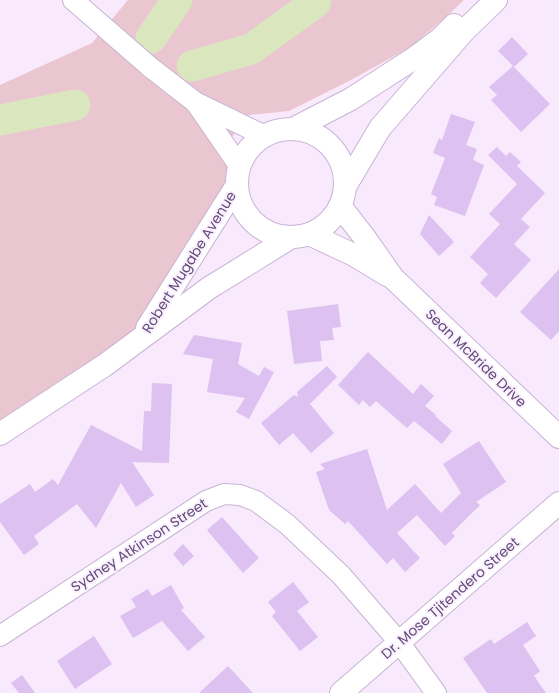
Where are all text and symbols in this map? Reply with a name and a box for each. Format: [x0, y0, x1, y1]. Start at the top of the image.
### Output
street label: Robert Mugabe Avenue [137, 187, 241, 337]
street label: Sean McBride Drive [421, 304, 531, 412]
street label: Sydney Atkinson Street [67, 493, 211, 597]
street label: Dr. Mose Tjitendero Street [377, 532, 523, 664]

